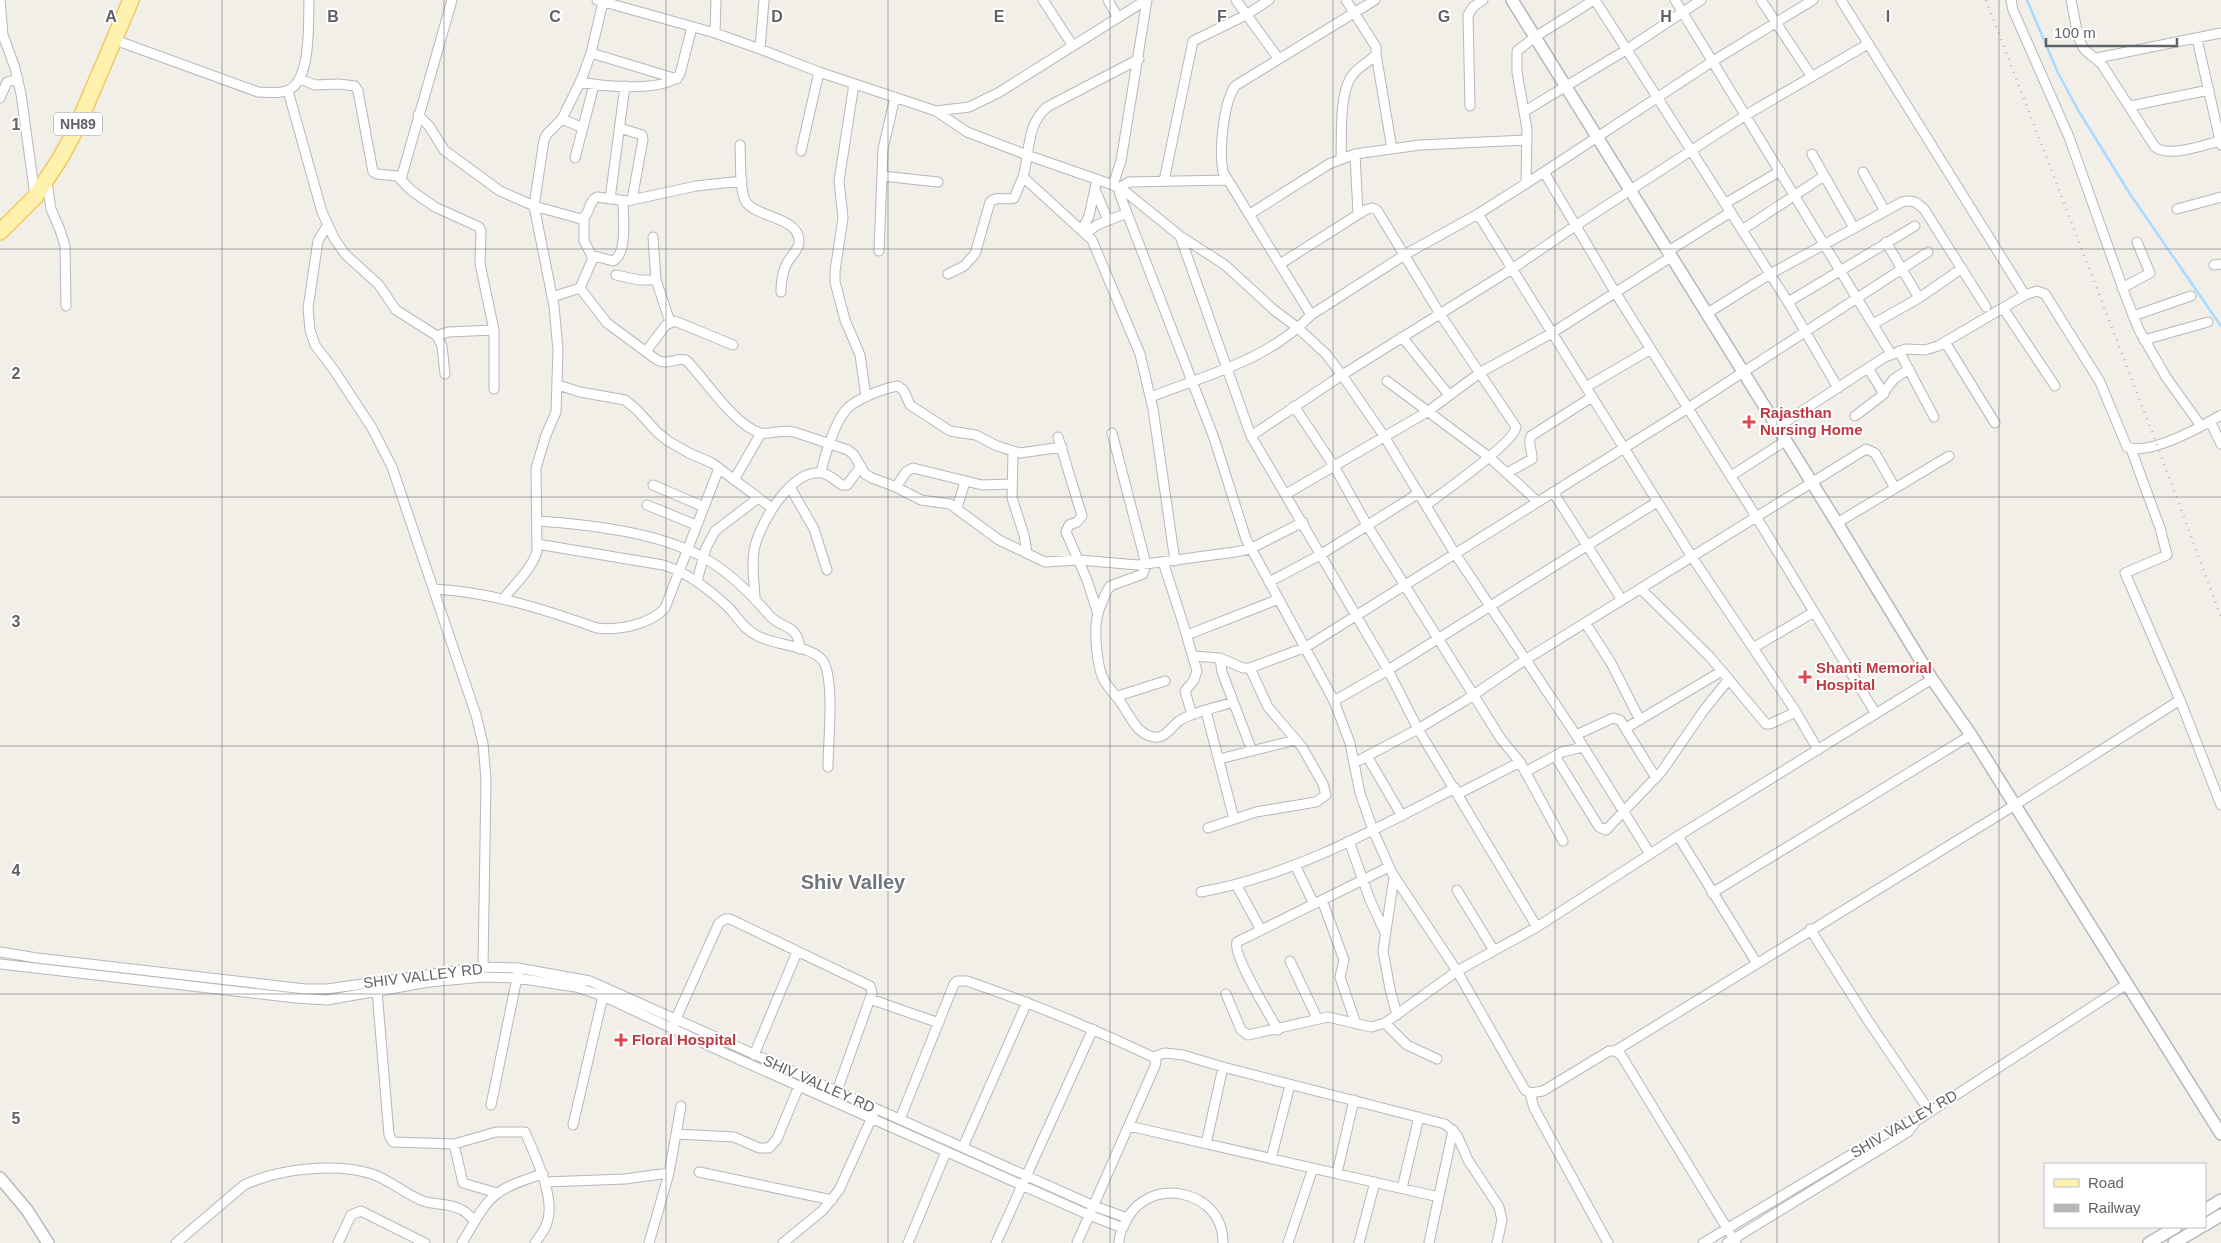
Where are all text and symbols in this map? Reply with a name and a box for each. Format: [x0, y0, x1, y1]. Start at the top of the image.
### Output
text: A [105, 8, 117, 25]
text: B [327, 8, 339, 25]
text: C [549, 8, 561, 25]
text: D [771, 8, 783, 25]
text: E [994, 8, 1005, 25]
text: F [1217, 8, 1227, 25]
text: G [1438, 8, 1450, 25]
text: H [1660, 8, 1672, 25]
text: I [1886, 8, 1890, 25]
scale bar [2046, 15, 2177, 47]
text: 100 m [2054, 24, 2096, 41]
road number: NH89 [54, 112, 102, 136]
text: 1 [12, 116, 21, 133]
text: 2 [12, 365, 21, 382]
place label: Rajasthan Nursing Home [1760, 404, 1863, 438]
marker: Rajasthan Nursing Home [1742, 415, 1756, 429]
text: 3 [12, 613, 21, 630]
place label: Shanti Memorial Hospital [1816, 659, 1932, 693]
marker: Shanti Memorial Hospital [1798, 670, 1812, 684]
text: 4 [12, 862, 21, 879]
district label: Shiv Valley [801, 871, 906, 893]
street label: SHIV VALLEY RD [362, 960, 484, 991]
place label: Floral Hospital [632, 1031, 736, 1048]
marker: Floral Hospital [614, 1033, 628, 1047]
street label: SHIV VALLEY RD [761, 1051, 878, 1116]
street label: SHIV VALLEY RD [1847, 1086, 1960, 1161]
text: 5 [12, 1110, 21, 1127]
legend [2044, 1163, 2206, 1228]
text: Road [2088, 1174, 2124, 1191]
text: Railway [2088, 1199, 2141, 1216]

